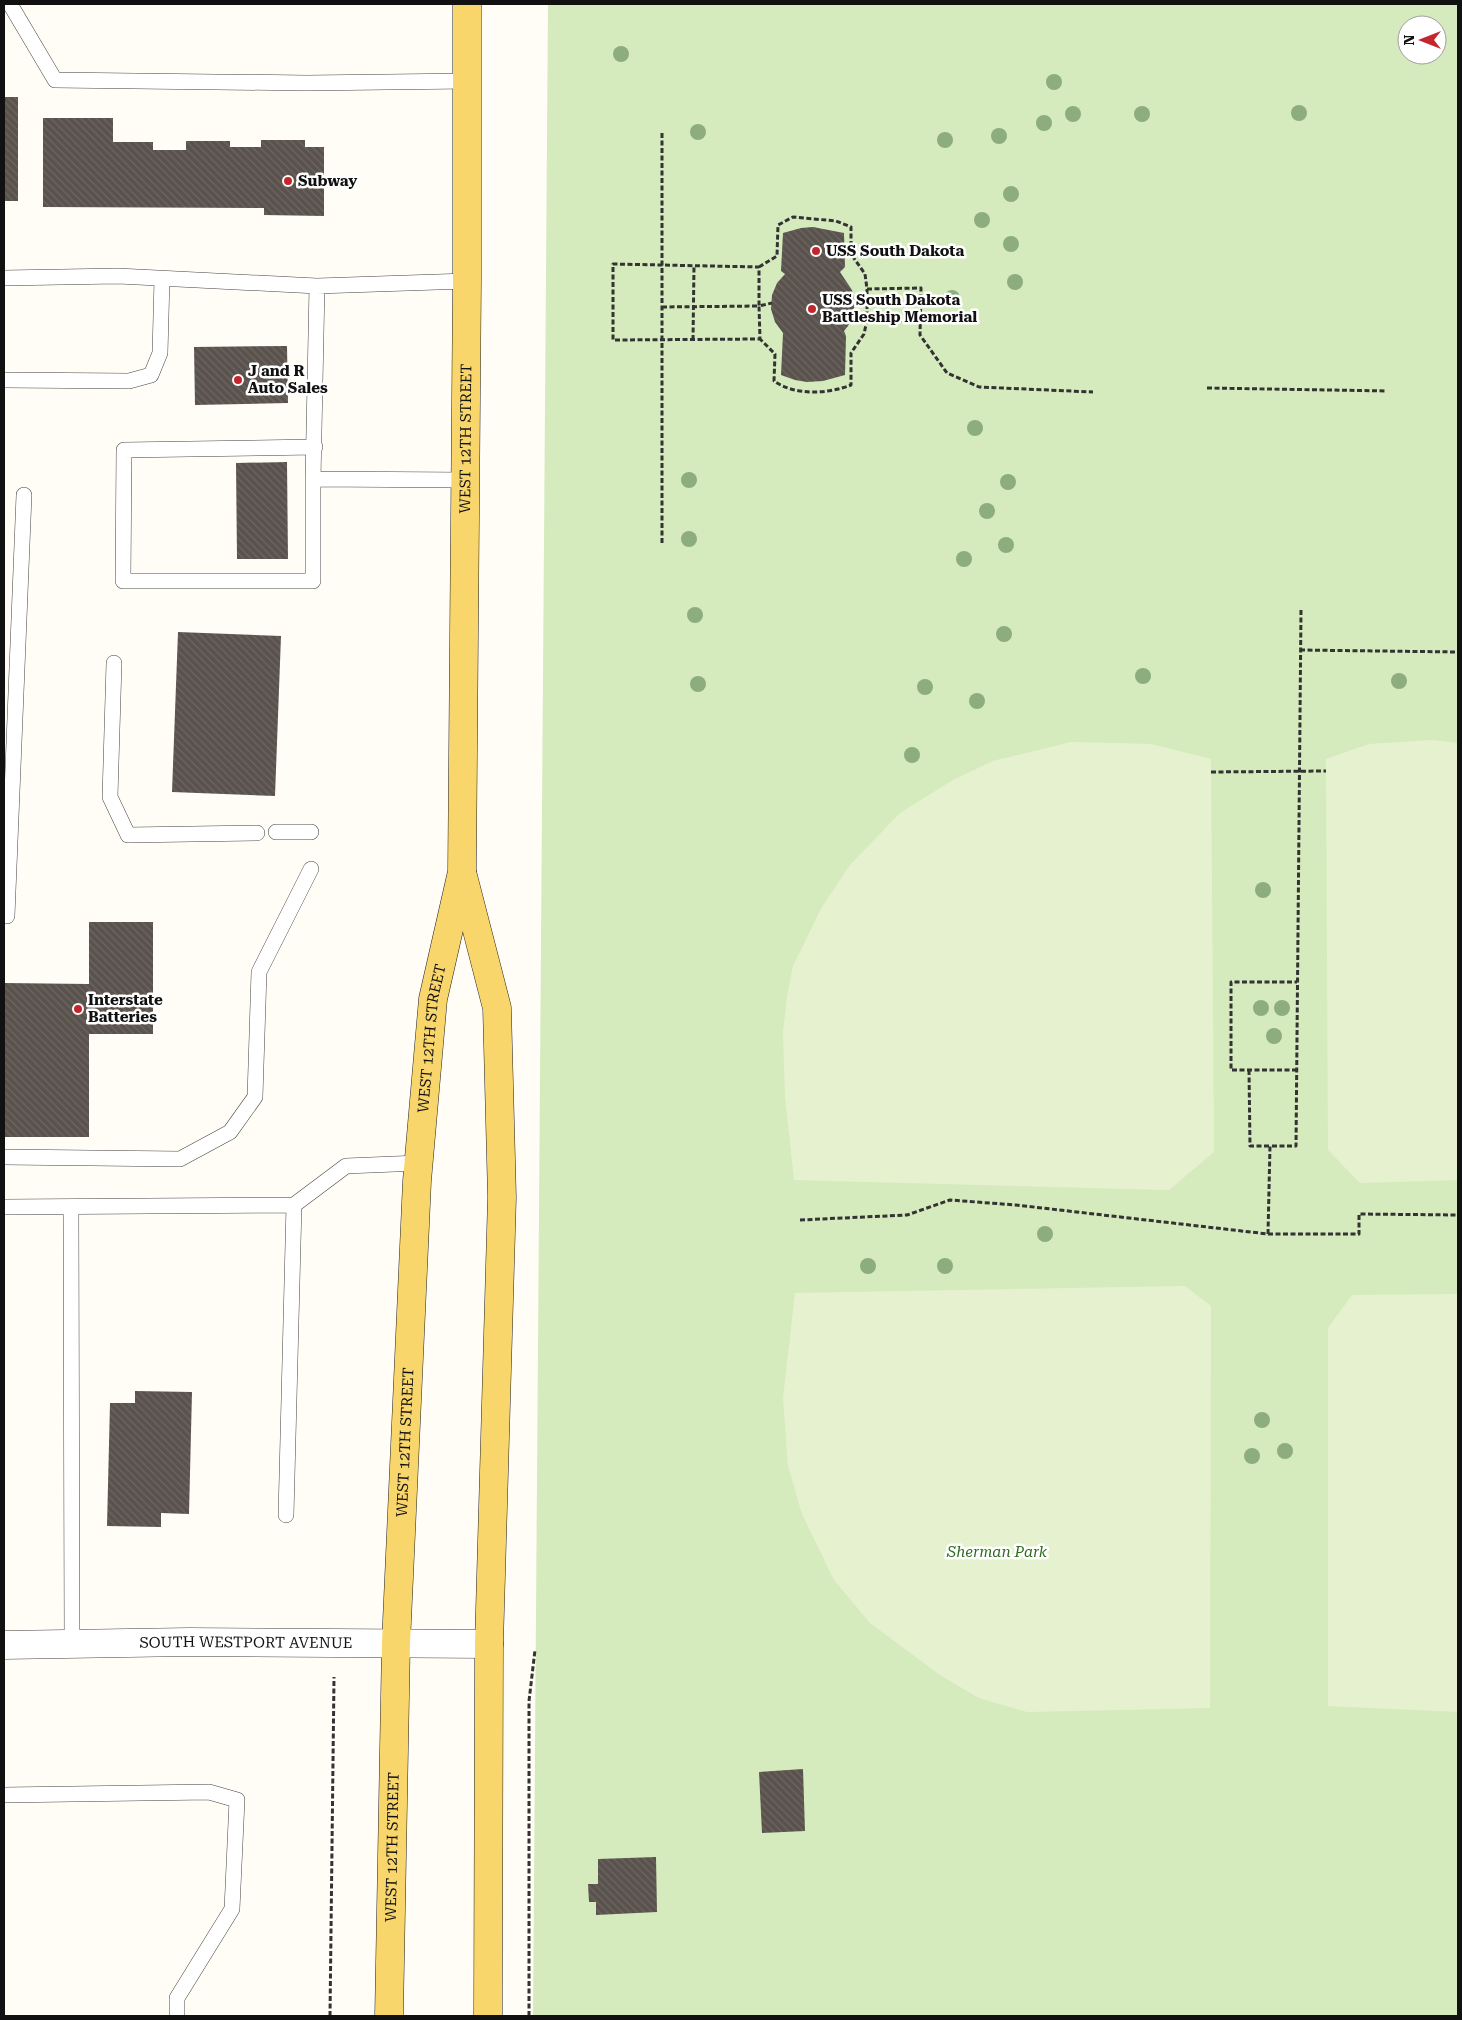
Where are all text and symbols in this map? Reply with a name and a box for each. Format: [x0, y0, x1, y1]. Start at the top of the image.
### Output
north arrow [1397, 15, 1447, 65]
text: N [1401, 34, 1417, 45]
place label: Subway [298, 172, 357, 190]
marker: Subway [282, 175, 294, 187]
place label: USS South Dakota [826, 242, 964, 260]
marker: USS South Dakota [810, 245, 822, 257]
place label: USS South Dakota Battleship Memorial [822, 291, 977, 326]
marker: USS South Dakota Battleship Memorial [806, 303, 818, 315]
place label: J and R Auto Sales [248, 362, 328, 397]
street label: WEST 12TH STREET [456, 364, 475, 513]
marker: J and R Auto Sales [232, 374, 244, 386]
street label: WEST 12TH STREET [414, 962, 450, 1113]
place label: Interstate Batteries [88, 991, 163, 1026]
marker: Interstate Batteries [72, 1003, 84, 1015]
street label: WEST 12TH STREET [393, 1367, 418, 1517]
park label: Sherman Park [946, 1543, 1048, 1561]
street label: SOUTH WESTPORT AVENUE [139, 1633, 353, 1652]
street label: WEST 12TH STREET [382, 1772, 403, 1922]

